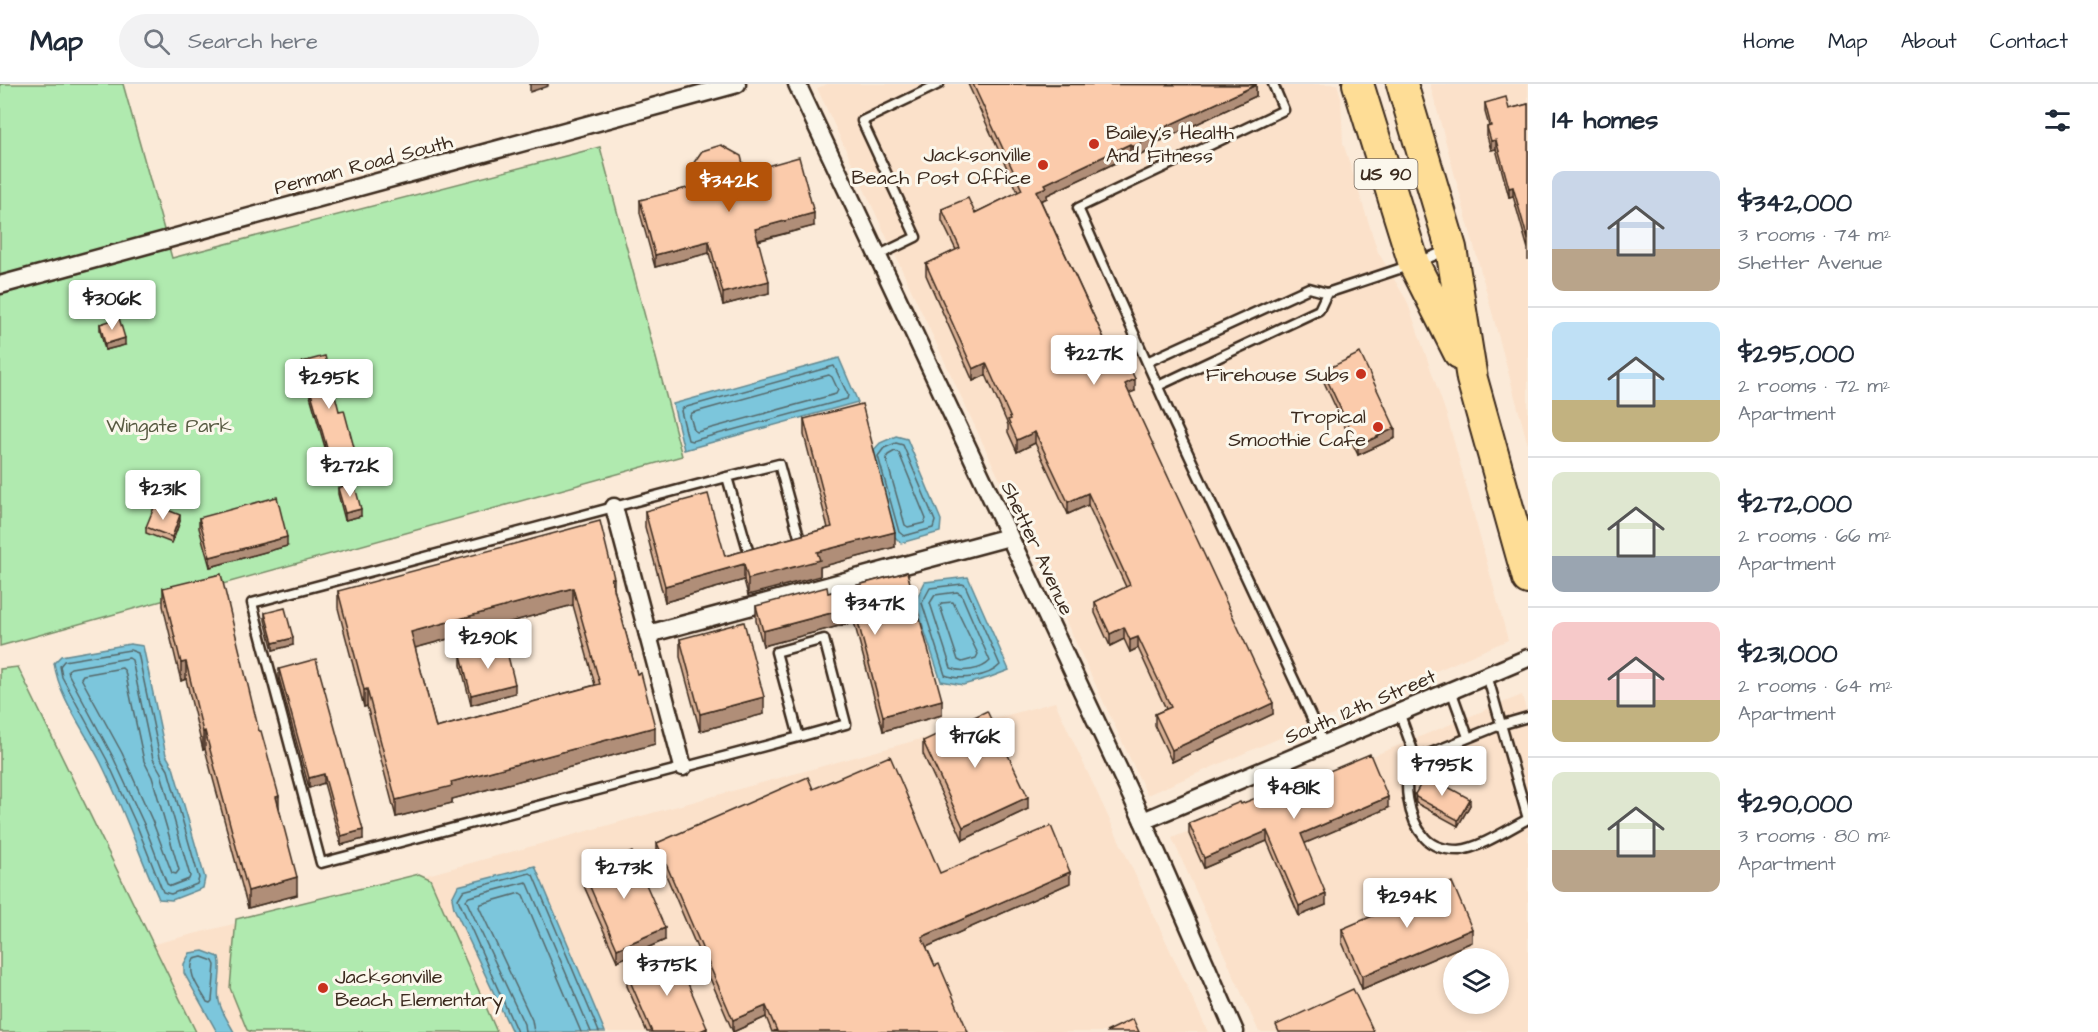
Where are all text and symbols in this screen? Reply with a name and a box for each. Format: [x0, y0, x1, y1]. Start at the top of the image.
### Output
search box [119, 14, 539, 68]
text: Map [30, 22, 83, 61]
icon: search [140, 25, 173, 58]
text: Search here [188, 26, 318, 57]
text: Home [1743, 27, 1795, 56]
text: Map [1828, 27, 1868, 56]
text: About [1901, 27, 1957, 56]
text: Contact [1990, 27, 2068, 56]
text: 14 homes [1552, 102, 1658, 138]
icon: filters [2041, 104, 2074, 137]
place label: Bailey's Health And Fitness [1106, 119, 1234, 170]
street label: Penman Road South [271, 128, 456, 202]
marker: Bailey's Health And Fitness [1087, 137, 1101, 151]
place label: Jacksonville Beach Post Office [851, 141, 1031, 192]
marker: Jacksonville Beach Post Office [1036, 158, 1050, 172]
road number: US 90 [1354, 159, 1418, 189]
pin: $342K [687, 162, 771, 213]
text: $342K [700, 167, 758, 195]
text: $342,000 [1738, 185, 1852, 221]
icon: home [1600, 195, 1672, 267]
text: 3 rooms · 74 m² [1738, 221, 1891, 249]
text: Shetter Avenue [1738, 249, 1883, 277]
pin: $306K [70, 280, 154, 331]
text: $306K [83, 285, 141, 313]
pin: $227K [1052, 335, 1136, 386]
text: $295,000 [1738, 336, 1854, 372]
text: $227K [1065, 340, 1123, 368]
icon: home [1600, 346, 1672, 418]
pin: $295K [287, 359, 371, 410]
place label: Firehouse Subs [1206, 361, 1349, 389]
text: $295K [299, 364, 359, 392]
marker: Firehouse Subs [1354, 367, 1368, 381]
text: 2 rooms · 72 m² [1738, 372, 1890, 400]
text: Apartment [1738, 400, 1836, 428]
place label: Tropical Smoothie Cafe [1228, 403, 1366, 454]
park label: Wingate Park [106, 412, 232, 441]
marker: Tropical Smoothie Cafe [1371, 420, 1385, 434]
pin: $272K [308, 447, 392, 498]
text: $272K [321, 452, 379, 480]
pin: $231K [121, 470, 205, 521]
text: $231K [139, 475, 187, 503]
street label: Shetter Avenue [994, 477, 1080, 620]
text: $272,000 [1738, 486, 1852, 522]
icon: home [1600, 496, 1672, 568]
text: 2 rooms · 66 m² [1738, 522, 1892, 550]
text: Apartment [1738, 550, 1836, 578]
pin: $347K [833, 585, 917, 636]
text: $347K [845, 590, 905, 618]
pin: $290K [446, 619, 530, 670]
text: $290K [459, 624, 517, 652]
text: $231,000 [1738, 636, 1838, 672]
icon: home [1600, 646, 1672, 718]
street label: South 12th Street [1280, 662, 1440, 751]
text: 2 rooms · 64 m² [1738, 672, 1893, 700]
text: Apartment [1738, 700, 1836, 728]
pin: $176K [933, 718, 1017, 769]
text: $176K [950, 723, 1000, 751]
pin: $795K [1400, 746, 1484, 797]
text: $795K [1411, 751, 1473, 779]
pin: $481K [1252, 769, 1336, 820]
text: $481K [1268, 774, 1320, 802]
text: $290,000 [1738, 786, 1852, 822]
icon: home [1600, 796, 1672, 868]
text: 3 rooms · 80 m² [1738, 822, 1891, 850]
pin: $273K [582, 849, 666, 900]
text: Apartment [1738, 850, 1836, 878]
text: $273K [595, 854, 653, 882]
pin: $294K [1365, 878, 1449, 929]
text: $294K [1377, 883, 1437, 911]
pin: $375K [625, 946, 709, 997]
map controls [1443, 948, 1509, 1014]
button: layers [1443, 948, 1509, 1014]
text: $375K [637, 951, 697, 979]
place label: Jacksonville Beach Elementary [335, 963, 503, 1015]
marker: Jacksonville Beach Elementary [316, 981, 330, 995]

